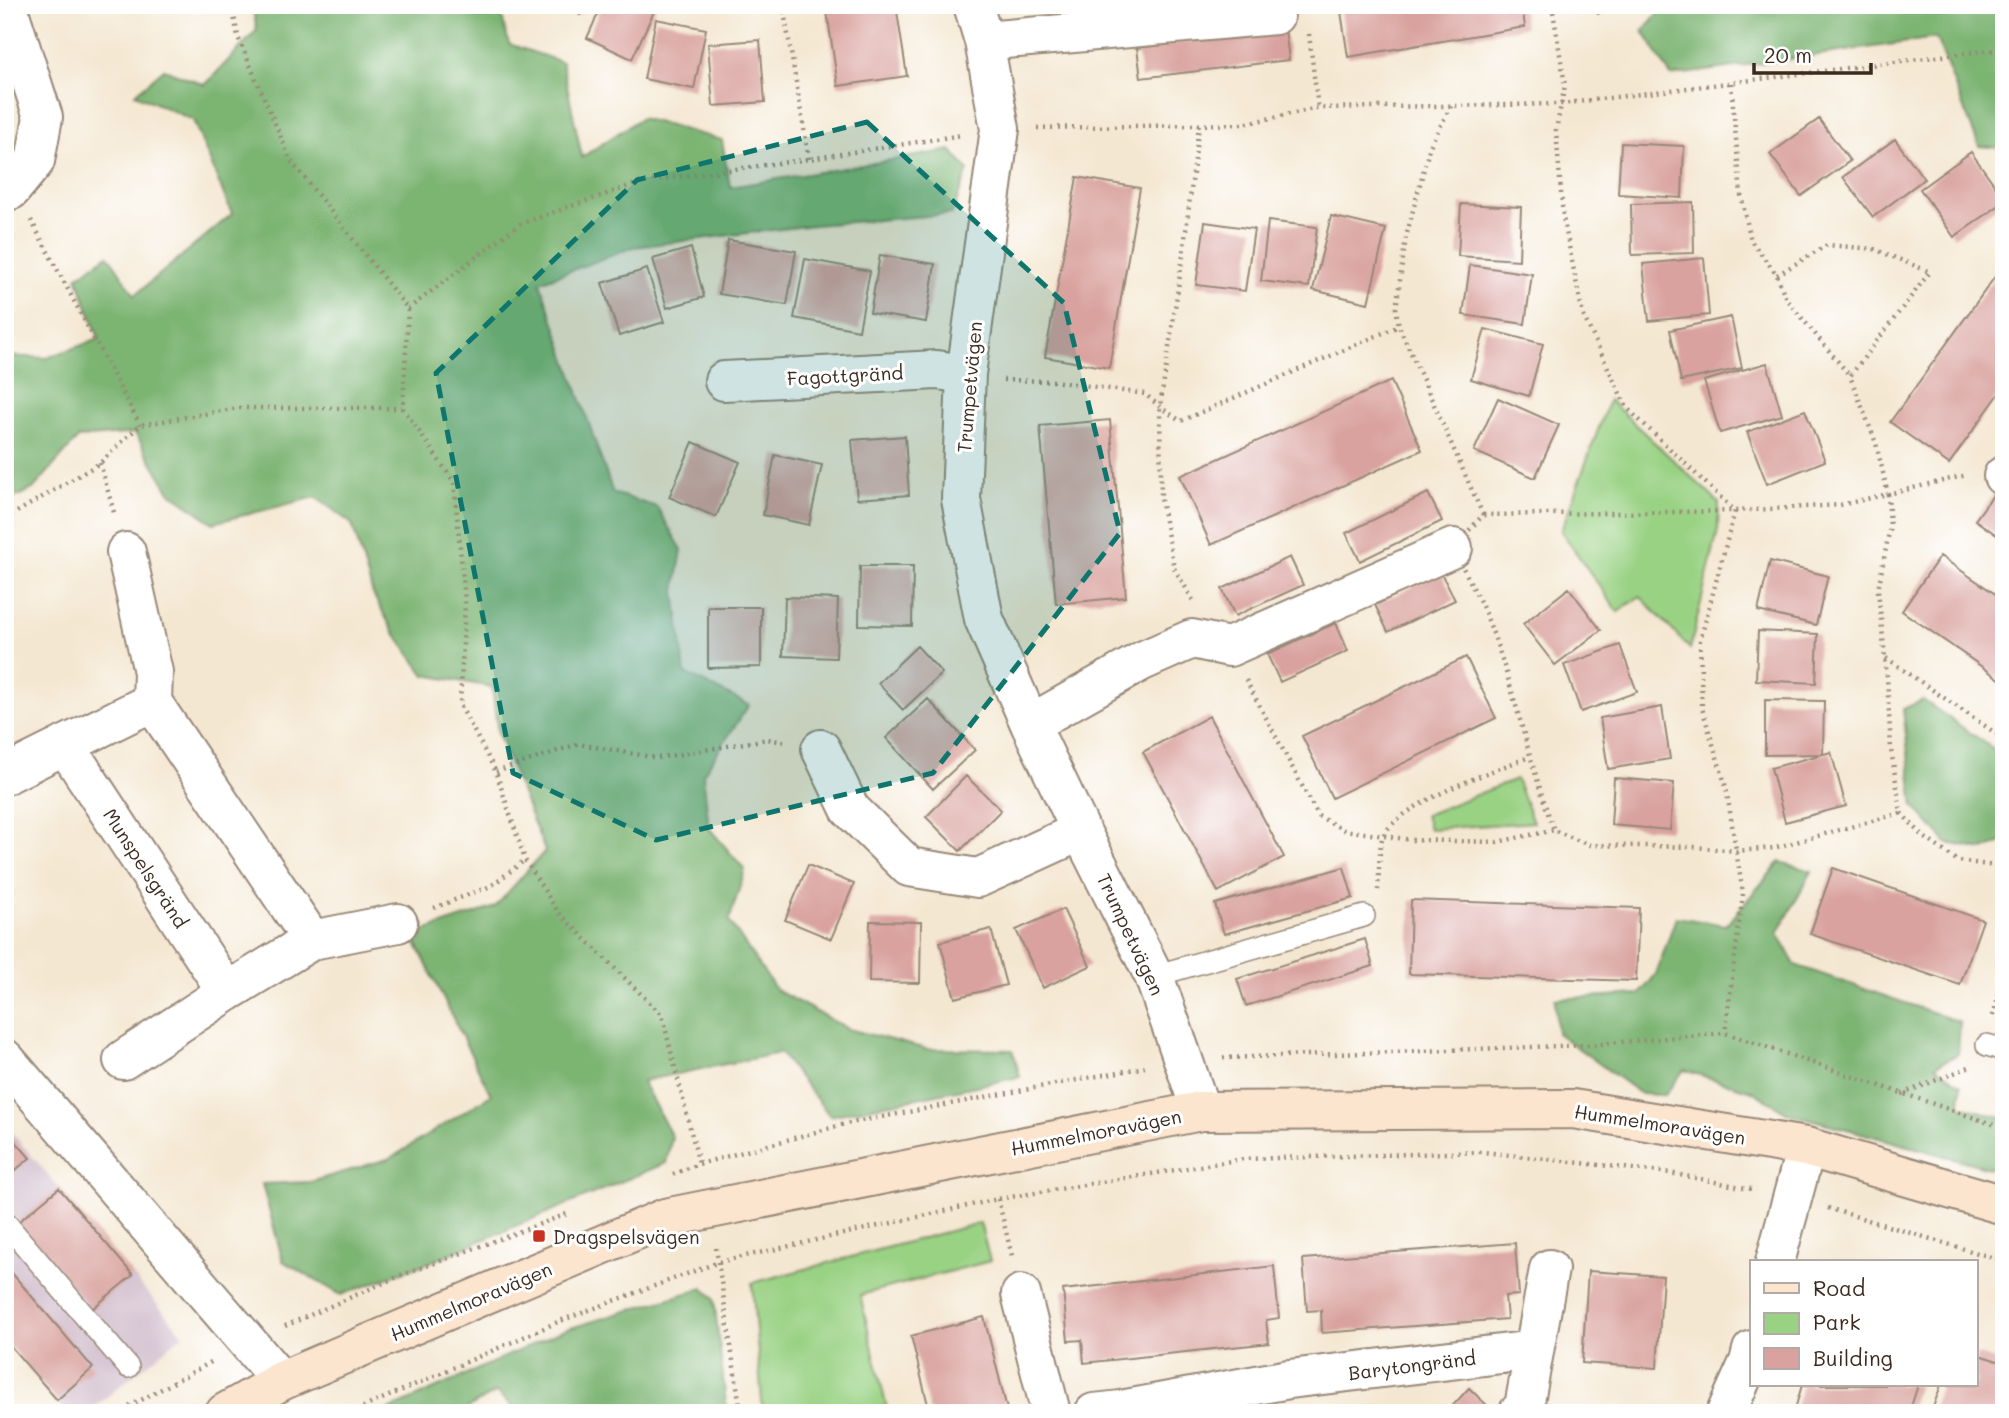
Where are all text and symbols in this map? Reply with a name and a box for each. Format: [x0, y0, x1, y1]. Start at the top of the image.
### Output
scale bar [1754, 32, 1871, 76]
text: 20 m [1764, 41, 1812, 68]
street label: Trumpetvägen [951, 320, 987, 454]
street label: Fagottgränd [786, 359, 904, 391]
street label: Munspelsgränd [98, 803, 194, 933]
street label: Trumpetvägen [1092, 869, 1170, 999]
street label: Hummelmoravägen [1573, 1098, 1747, 1150]
street label: Hummelmoravägen [1009, 1103, 1183, 1161]
place label: Dragspelsvägen [553, 1224, 700, 1249]
marker: Dragspelsvägen [531, 1228, 547, 1244]
street label: Hummelmoravägen [386, 1256, 556, 1346]
legend [1750, 1260, 1978, 1386]
text: Road [1813, 1274, 1865, 1301]
text: Park [1813, 1308, 1861, 1335]
text: Building [1813, 1344, 1893, 1371]
street label: Barytongränd [1347, 1345, 1477, 1385]

